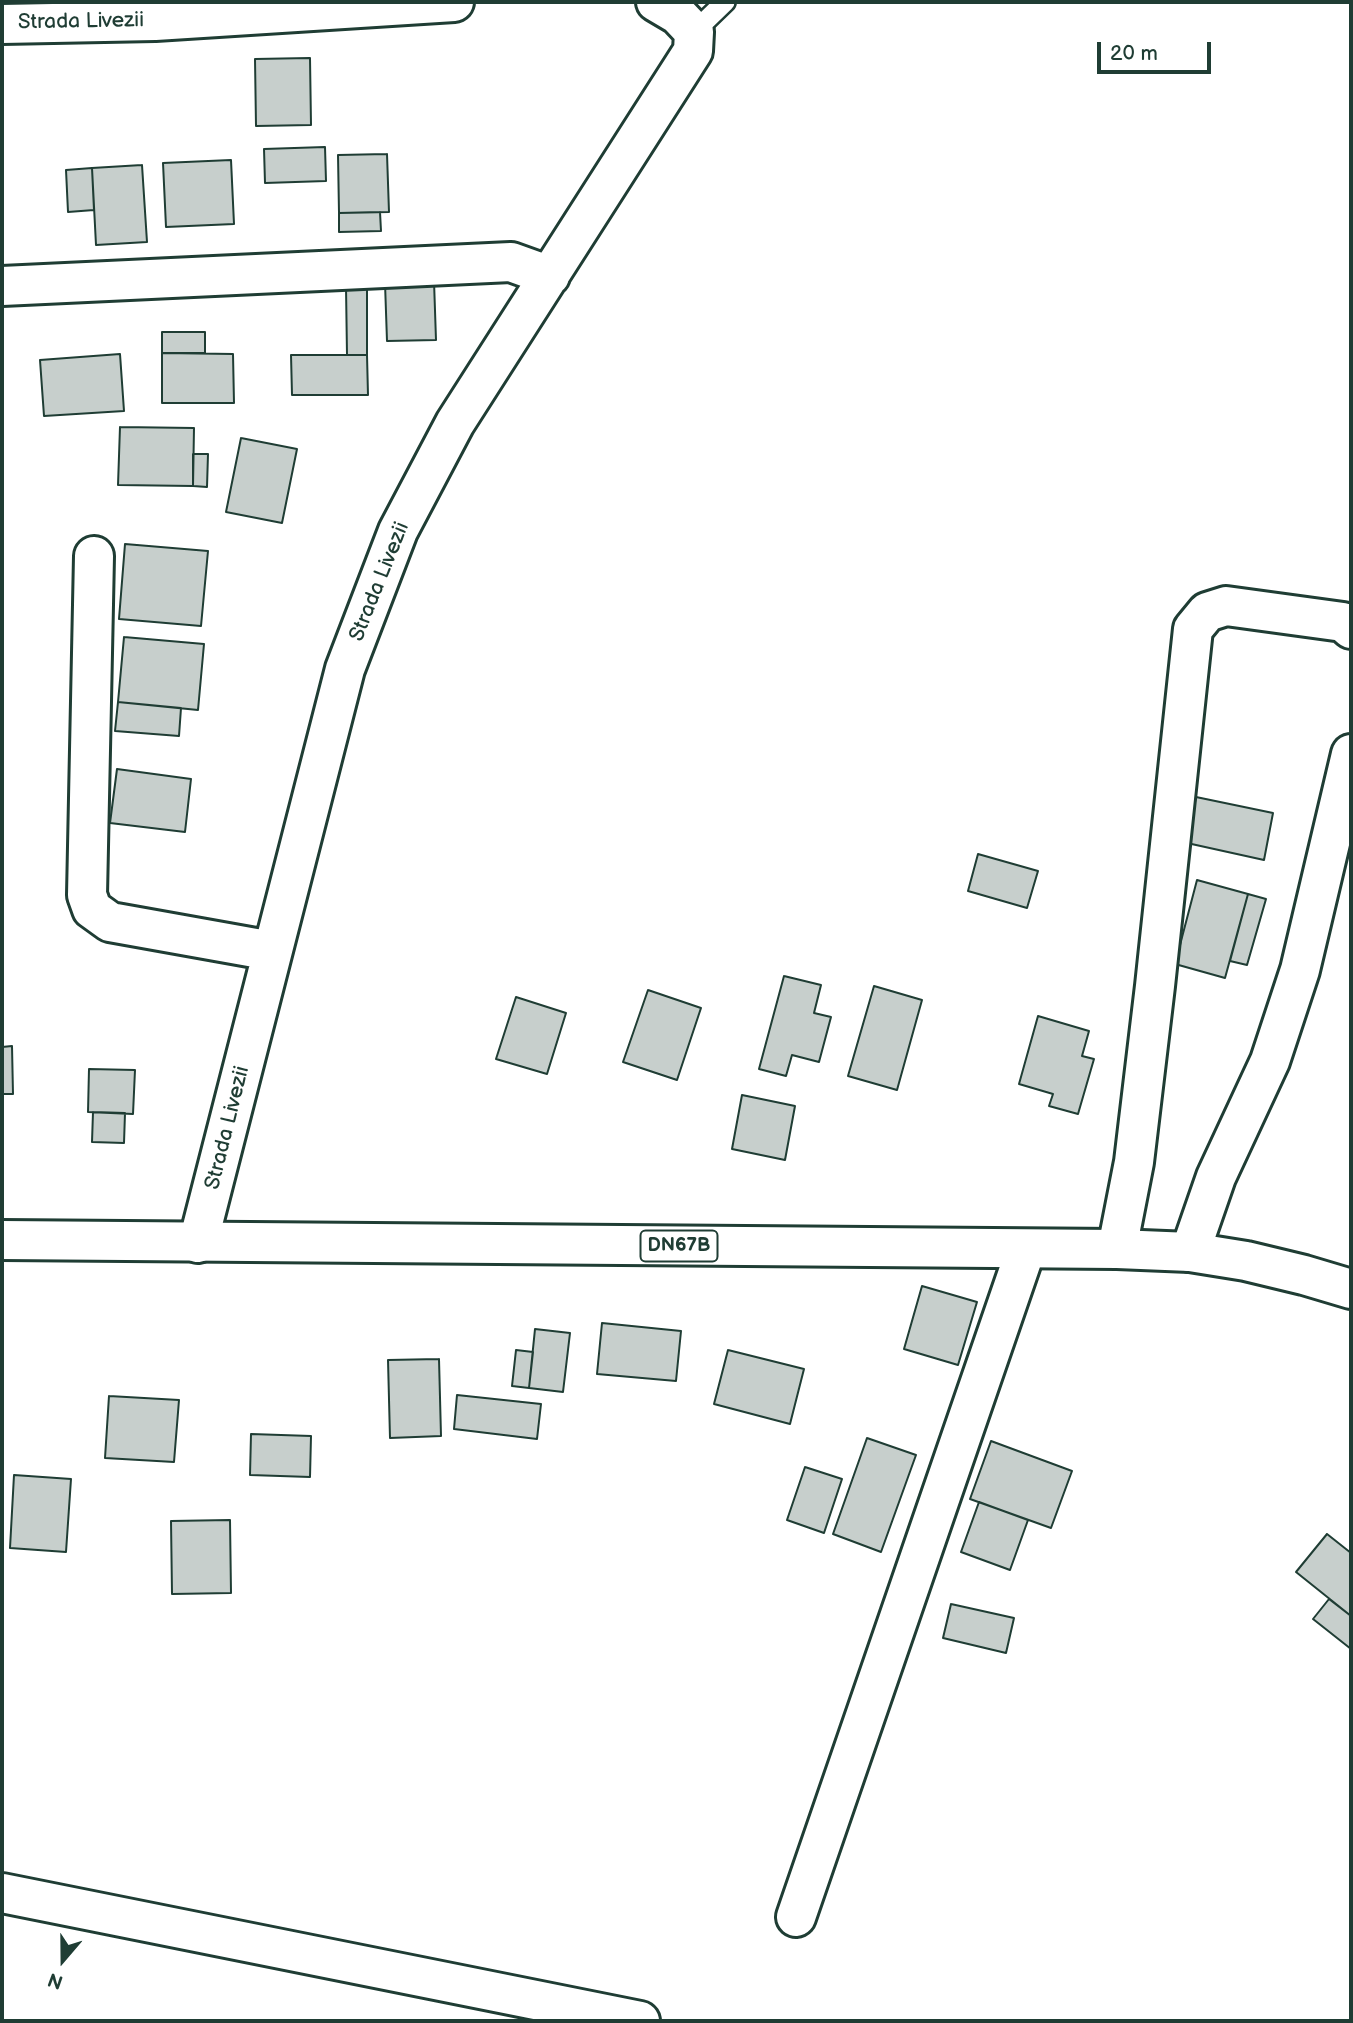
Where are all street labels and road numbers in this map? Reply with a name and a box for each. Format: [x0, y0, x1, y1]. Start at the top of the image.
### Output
street label: Strada Livezii [18, 8, 144, 36]
street label: Strada Livezii [345, 519, 415, 645]
street label: Strada Livezii [201, 1064, 255, 1192]
road number: DN67B [640, 1230, 718, 1262]

